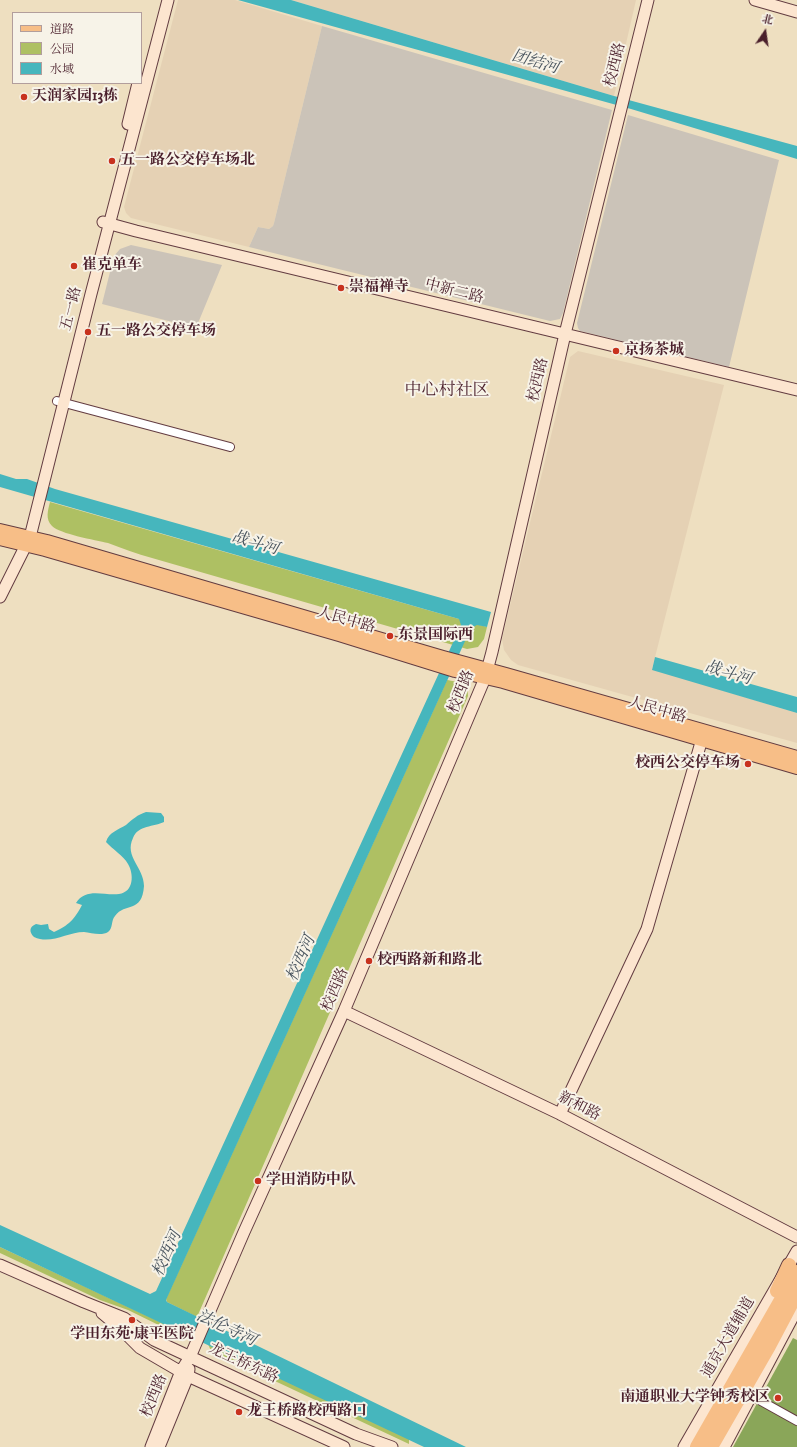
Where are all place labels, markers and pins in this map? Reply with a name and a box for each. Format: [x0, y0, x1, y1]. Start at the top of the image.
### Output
place label: 天润家园13栋 [32, 88, 118, 106]
marker: 天润家园13栋 [19, 92, 29, 102]
place label: 五一路公交停车场北 [120, 152, 255, 170]
marker: 五一路公交停车场北 [107, 156, 117, 166]
place label: 崔克单车 [82, 257, 142, 275]
marker: 崔克单车 [69, 261, 79, 271]
place label: 崇福禅寺 [349, 279, 409, 297]
marker: 崇福禅寺 [336, 283, 346, 293]
place label: 五一路公交停车场 [96, 323, 216, 341]
marker: 五一路公交停车场 [83, 327, 93, 337]
place label: 京扬茶城 [624, 342, 684, 360]
marker: 京扬茶城 [611, 346, 621, 356]
place label: 东景国际西 [398, 627, 473, 645]
marker: 东景国际西 [385, 631, 395, 641]
place label: 校西公交停车场 [635, 755, 740, 773]
marker: 校西公交停车场 [743, 759, 753, 769]
place label: 校西路新和路北 [377, 952, 482, 970]
marker: 校西路新和路北 [364, 956, 374, 966]
place label: 学田消防中队 [266, 1172, 356, 1190]
marker: 学田消防中队 [253, 1176, 263, 1186]
marker: 学田东苑·康平医院 [127, 1315, 137, 1325]
place label: 学田东苑·康平医院 [70, 1326, 194, 1344]
place label: 南通职业大学钟秀校区 [620, 1389, 770, 1407]
marker: 南通职业大学钟秀校区 [773, 1393, 783, 1403]
place label: 龙王桥路校西路口 [247, 1403, 367, 1421]
marker: 龙王桥路校西路口 [234, 1407, 244, 1417]

